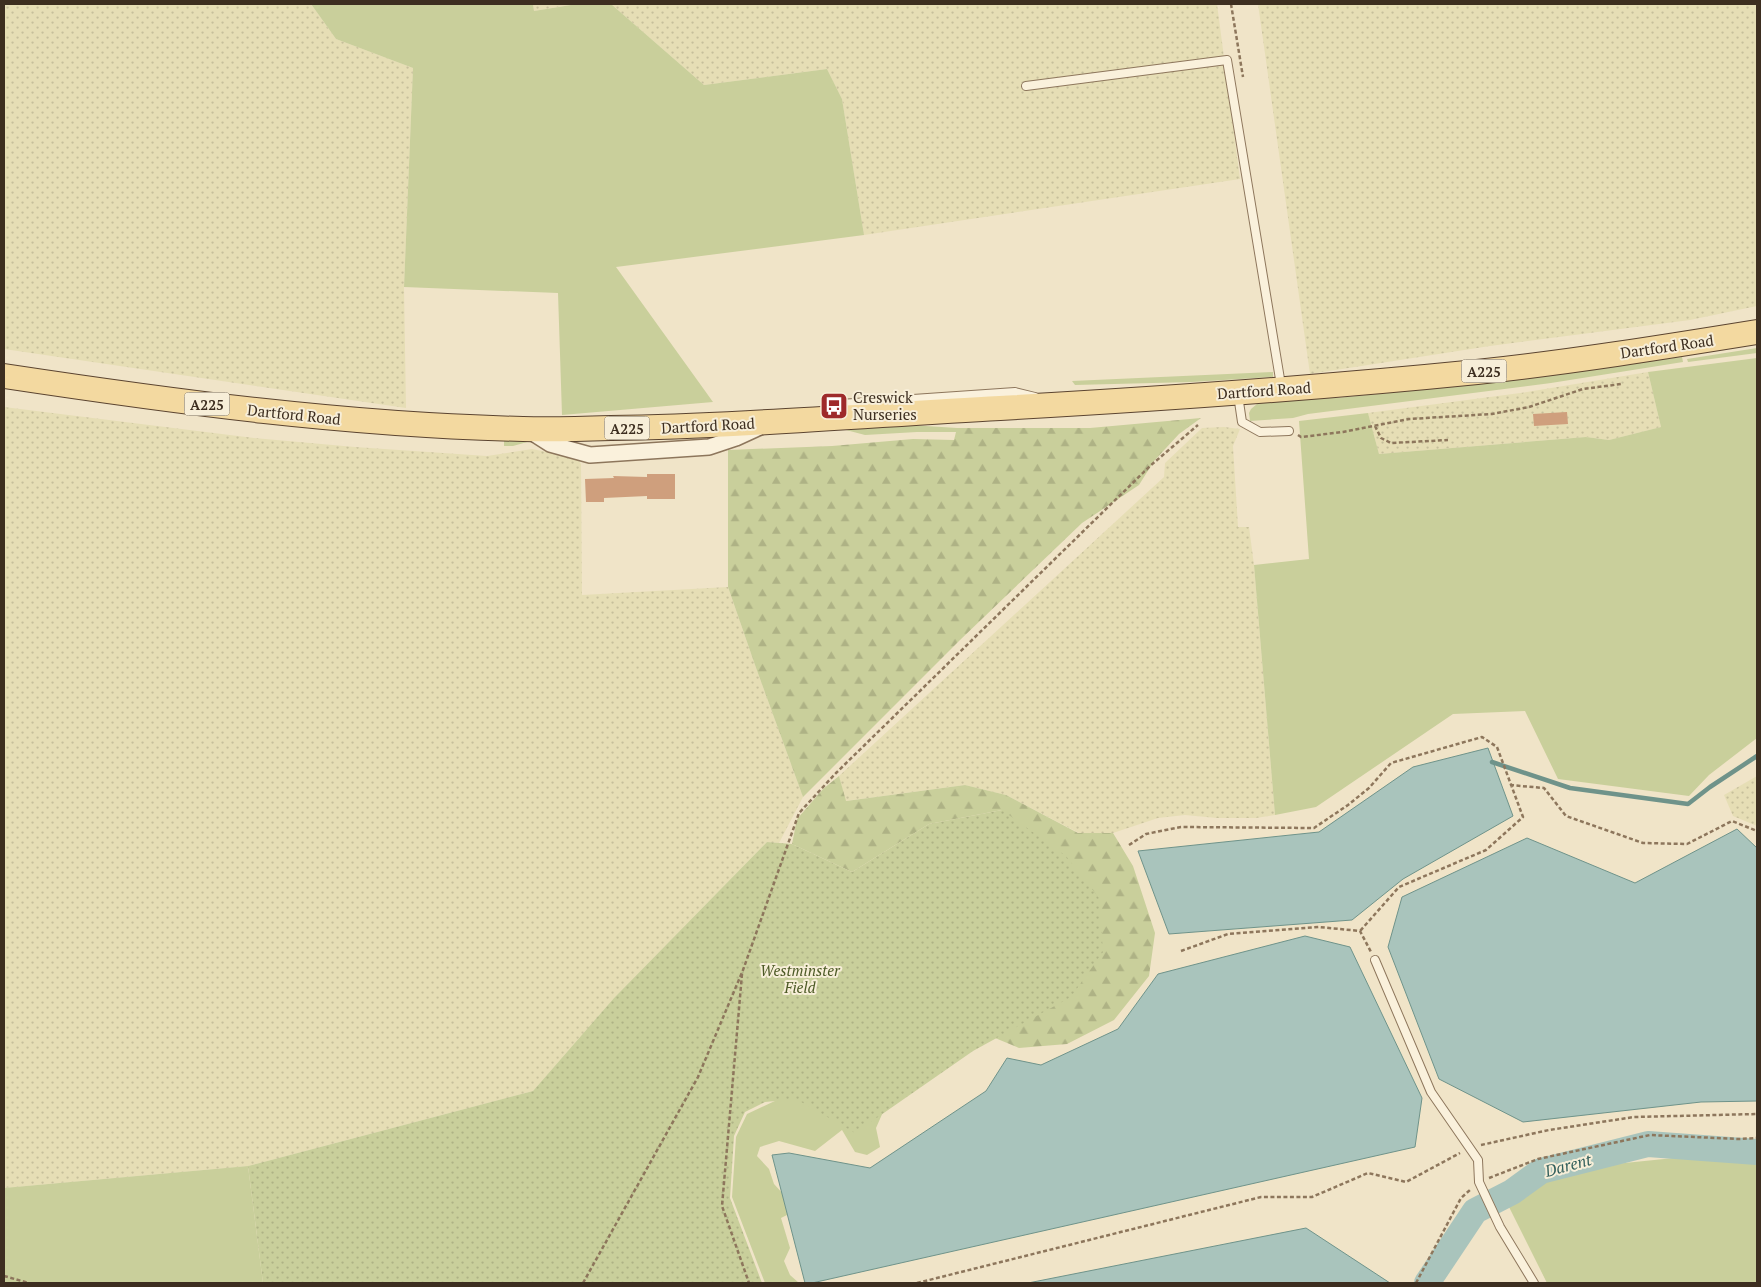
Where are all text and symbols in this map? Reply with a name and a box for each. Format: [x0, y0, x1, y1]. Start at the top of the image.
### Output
street label: Dartford Road [1619, 330, 1715, 362]
road number: A225 [1462, 360, 1506, 382]
street label: Dartford Road [1216, 377, 1312, 403]
place label: Creswick Nurseries [853, 387, 917, 424]
bus stop icon: Creswick Nurseries [819, 391, 849, 421]
road number: A225 [184, 392, 230, 416]
street label: Dartford Road [246, 399, 342, 429]
street label: Dartford Road [661, 413, 755, 437]
road number: A225 [604, 416, 650, 439]
park label: Westminster Field [760, 960, 841, 997]
water label: Darent [1541, 1148, 1594, 1182]

